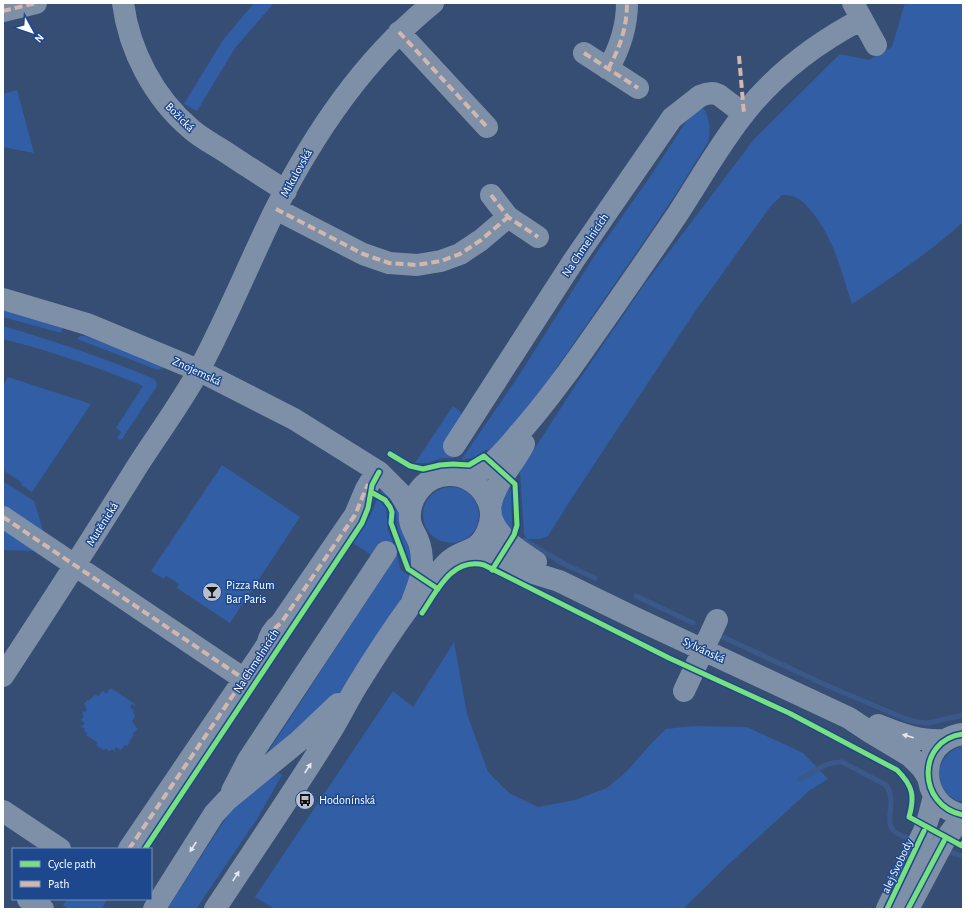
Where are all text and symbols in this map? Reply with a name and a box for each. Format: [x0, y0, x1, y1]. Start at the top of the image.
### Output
north arrow [12, 12, 52, 52]
text: N [33, 32, 46, 45]
street label: Božická [163, 100, 197, 134]
street label: Mikulovská [278, 147, 314, 199]
street label: Na Chmelnicích [559, 211, 611, 279]
street label: Znojemská [170, 355, 223, 389]
street label: Mutěnická [84, 500, 120, 548]
place label: Pizza Rum Bar Paris [226, 579, 275, 605]
bar icon: Pizza Rum Bar Paris [201, 581, 223, 603]
street label: Na Chmelnicích [231, 627, 281, 695]
street label: Sylvánská [681, 635, 727, 666]
one-way arrow [901, 733, 913, 739]
one-way arrow [304, 763, 312, 773]
bus stop icon: Hodonínská [294, 789, 316, 811]
place label: Hodonínská [319, 794, 376, 806]
street label: alej Svobody [879, 837, 916, 896]
one-way arrow [189, 842, 197, 852]
legend [12, 848, 152, 900]
text: Cycle path [48, 858, 96, 871]
one-way arrow [232, 871, 240, 882]
text: Path [48, 878, 70, 890]

